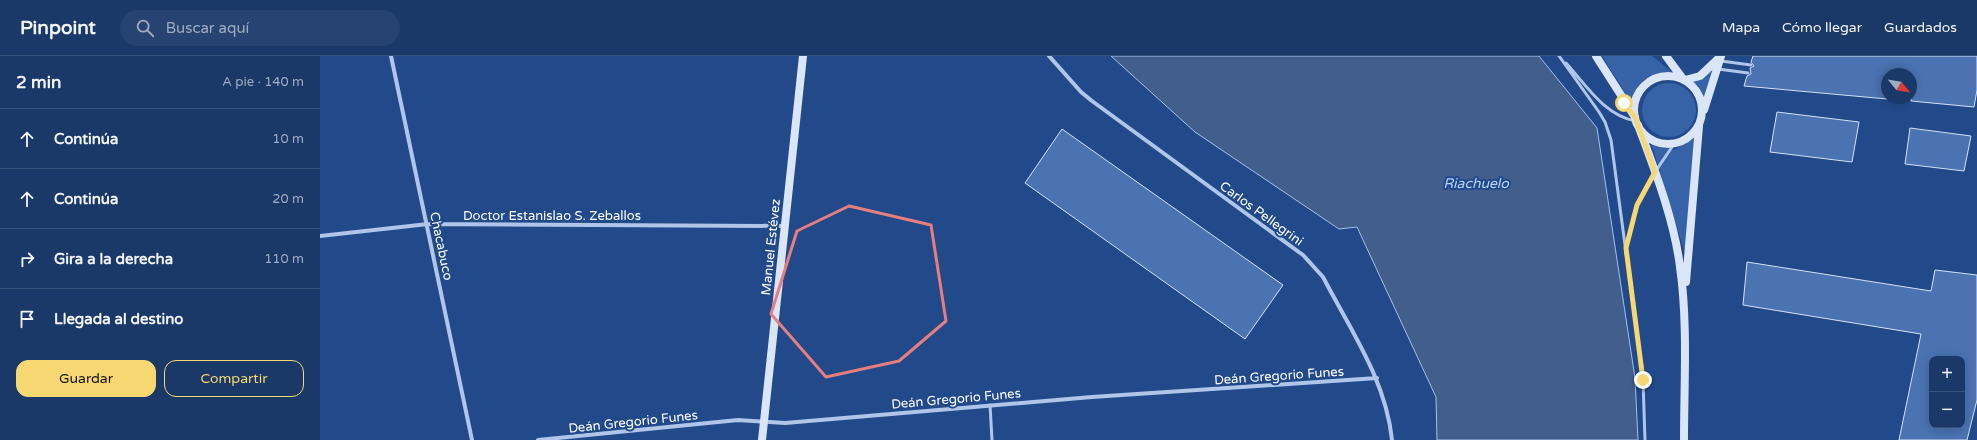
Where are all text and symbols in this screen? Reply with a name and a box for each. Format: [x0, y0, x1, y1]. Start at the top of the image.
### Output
search box [120, 10, 400, 46]
text: Pinpoint [20, 17, 96, 39]
icon: search [134, 17, 156, 39]
text: Buscar aquí [166, 19, 249, 37]
text: Mapa [1722, 19, 1760, 36]
text: Cómo llegar [1782, 19, 1862, 36]
text: Guardados [1884, 19, 1957, 36]
north arrow [1881, 68, 1917, 104]
text: 2 min [16, 72, 61, 93]
text: A pie · 140 m [222, 74, 304, 90]
route start [1615, 94, 1633, 112]
icon: ahead [16, 128, 38, 150]
text: Continúa [54, 130, 118, 148]
text: 10 m [272, 131, 304, 147]
water label: Riachuelo [1443, 175, 1510, 192]
street label: Carlos Pellegrini [1216, 178, 1306, 249]
icon: ahead [16, 188, 38, 210]
text: Continúa [54, 190, 118, 208]
text: 20 m [272, 191, 304, 207]
street label: Manuel Estévez [758, 198, 784, 296]
street label: Doctor Estanislao S. Zeballos [463, 208, 641, 224]
street label: Chacabuco [426, 211, 456, 282]
icon: right [16, 248, 38, 270]
text: Gira a la derecha [54, 250, 173, 268]
text: 110 m [264, 251, 304, 267]
icon: arrive [16, 308, 38, 330]
text: Llegada al destino [54, 310, 183, 328]
map controls [1929, 356, 1965, 428]
button: + [1929, 356, 1965, 392]
button: Guardar [16, 360, 156, 397]
button: Compartir [164, 360, 304, 397]
street label: Deán Gregorio Funes [1214, 363, 1344, 389]
route end [1634, 371, 1652, 389]
street label: Deán Gregorio Funes [891, 385, 1022, 413]
button: − [1929, 392, 1965, 428]
street label: Deán Gregorio Funes [568, 407, 699, 437]

